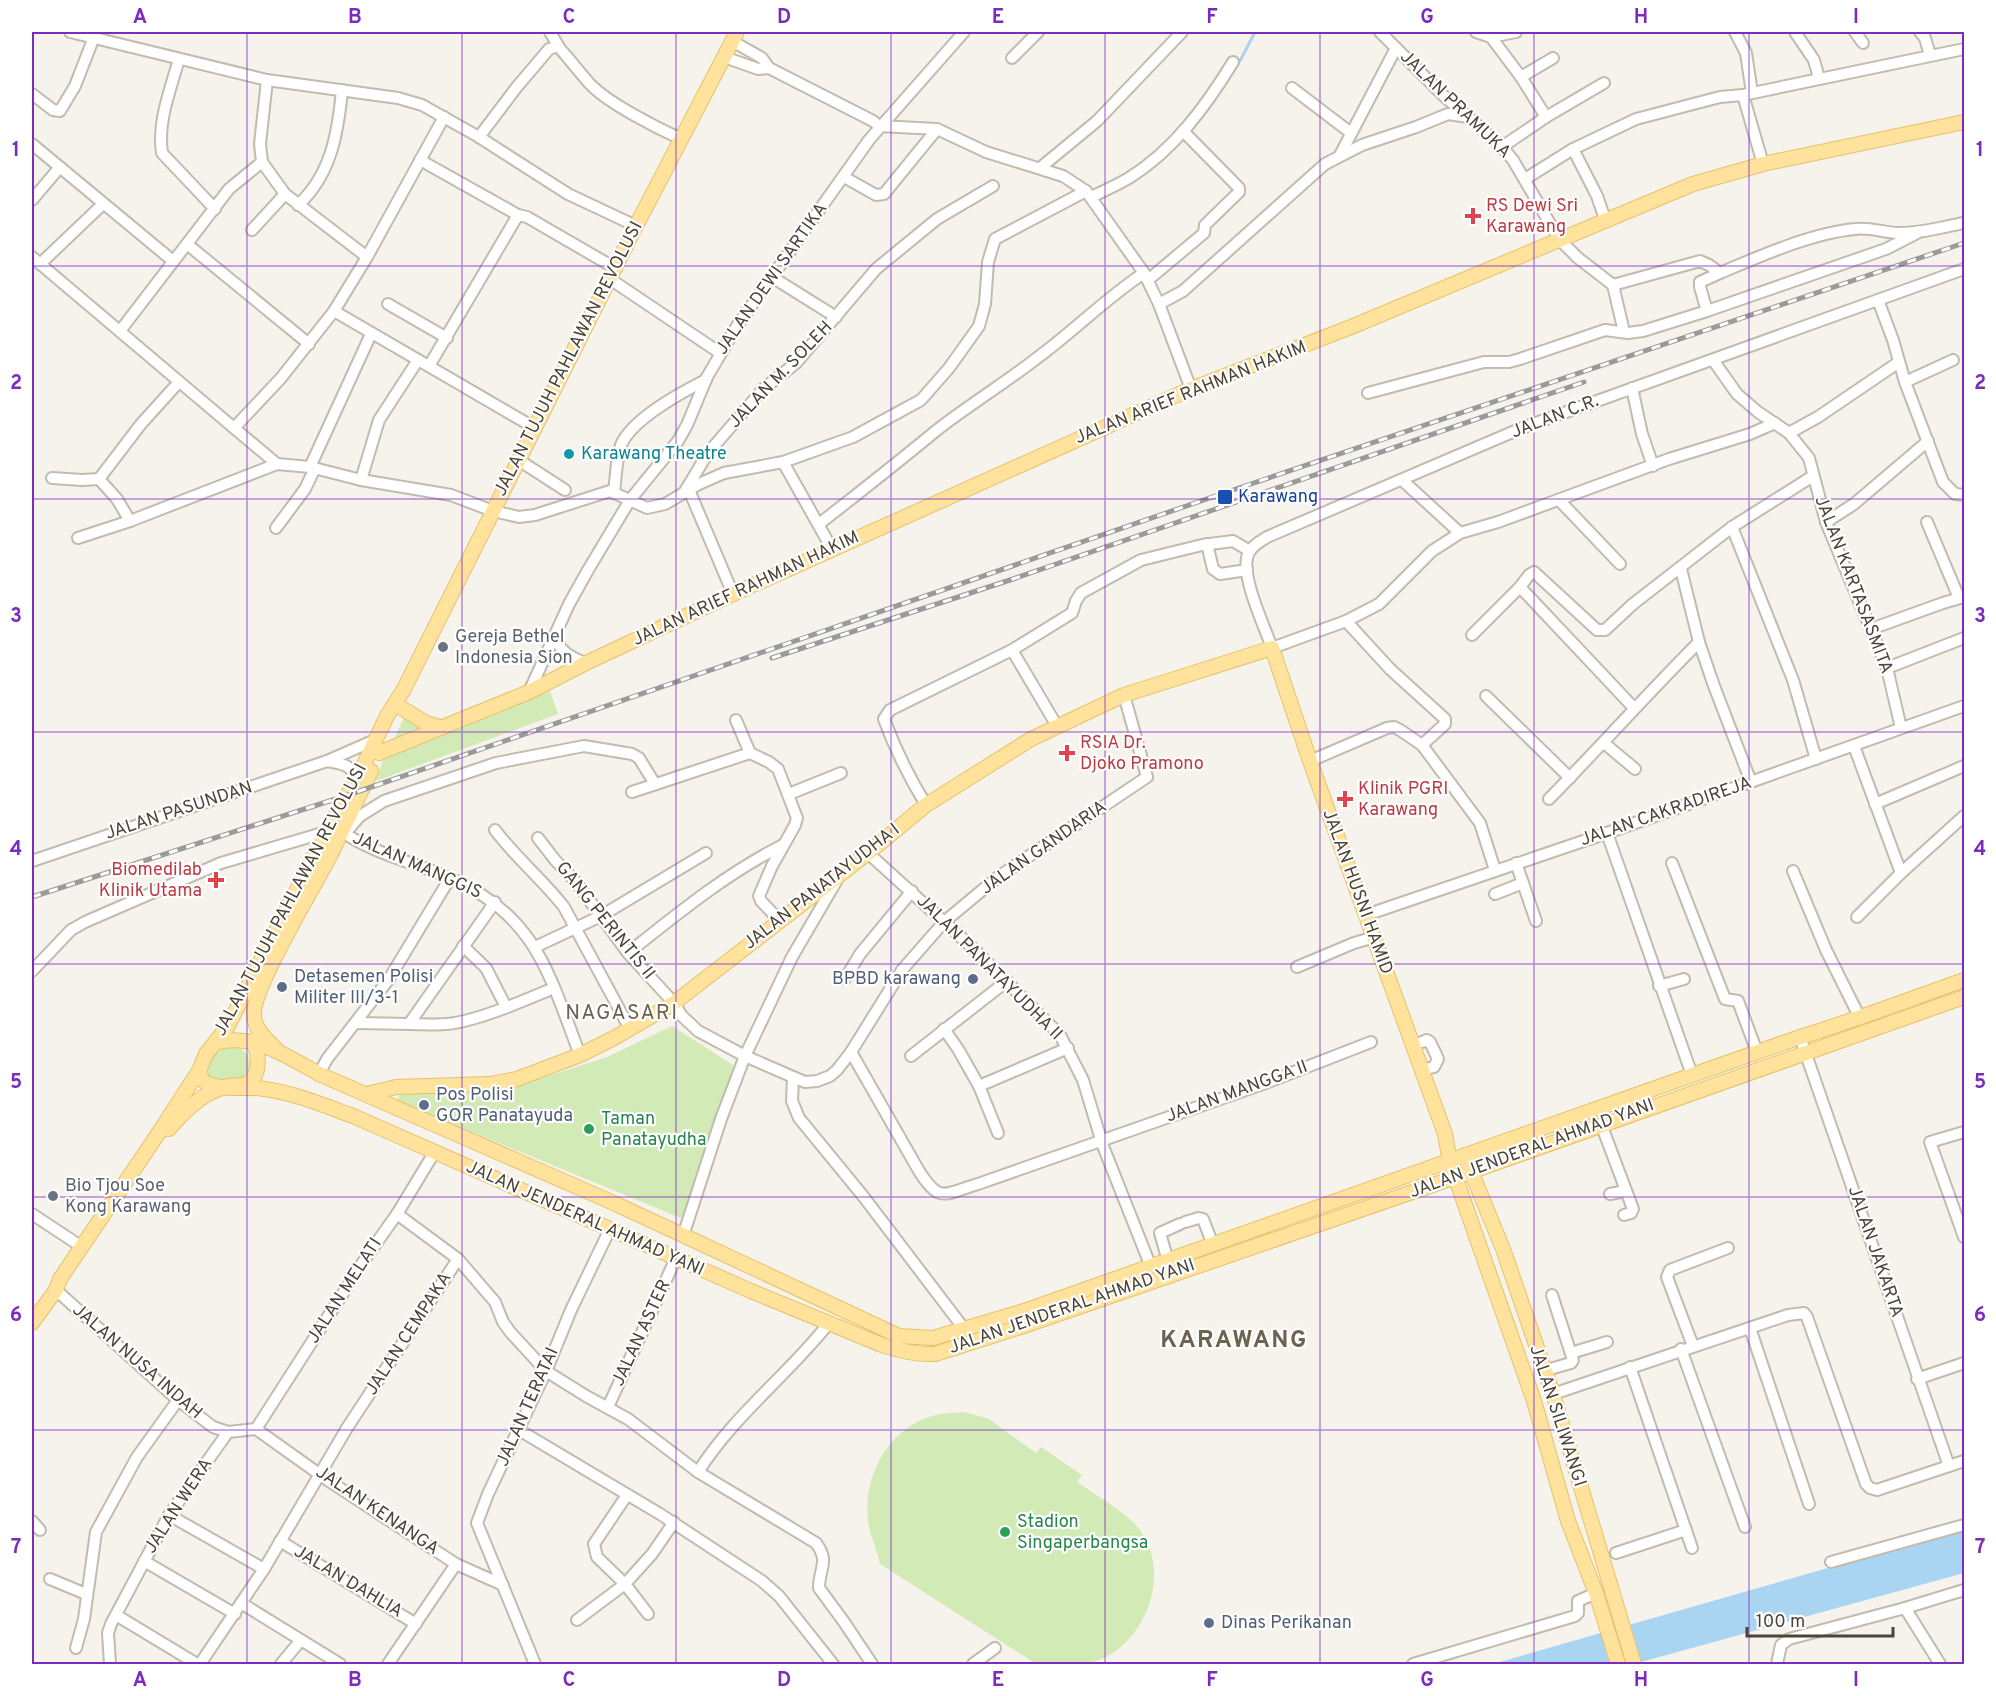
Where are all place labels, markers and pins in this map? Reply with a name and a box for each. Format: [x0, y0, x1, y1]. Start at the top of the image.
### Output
place label: RS Dewi Sri Karawang [1486, 195, 1578, 239]
marker: RS Dewi Sri Karawang [1464, 207, 1482, 225]
place label: Karawang Theatre [581, 443, 727, 466]
marker: Karawang Theatre [562, 447, 576, 461]
place label: Karawang [1238, 486, 1318, 509]
marker: Karawang [1216, 488, 1234, 506]
place label: Gereja Bethel Indonesia Sion [455, 626, 573, 670]
marker: Gereja Bethel Indonesia Sion [436, 640, 450, 654]
place label: RSIA Dr. Djoko Pramono [1080, 732, 1204, 776]
marker: RSIA Dr. Djoko Pramono [1058, 744, 1076, 762]
place label: Klinik PGRI Karawang [1358, 778, 1448, 822]
marker: Klinik PGRI Karawang [1336, 790, 1354, 808]
place label: Biomedilab Klinik Utama [99, 859, 202, 903]
marker: Biomedilab Klinik Utama [207, 871, 225, 889]
place label: Detasemen Polisi Militer III/3-1 [294, 966, 433, 1010]
place label: BPBD karawang [832, 968, 961, 991]
marker: BPBD karawang [966, 972, 980, 986]
marker: Detasemen Polisi Militer III/3-1 [275, 980, 289, 994]
place label: Pos Polisi GOR Panatayuda [436, 1084, 573, 1128]
marker: Pos Polisi GOR Panatayuda [417, 1098, 431, 1112]
place label: Taman Panatayudha [601, 1108, 707, 1152]
marker: Taman Panatayudha [582, 1122, 596, 1136]
place label: Bio Tjou Soe Kong Karawang [65, 1175, 191, 1219]
marker: Bio Tjou Soe Kong Karawang [46, 1189, 60, 1203]
place label: Stadion Singaperbangsa [1017, 1511, 1148, 1555]
marker: Stadion Singaperbangsa [998, 1525, 1012, 1539]
place label: Dinas Perikanan [1221, 1612, 1352, 1635]
marker: Dinas Perikanan [1202, 1616, 1216, 1630]

